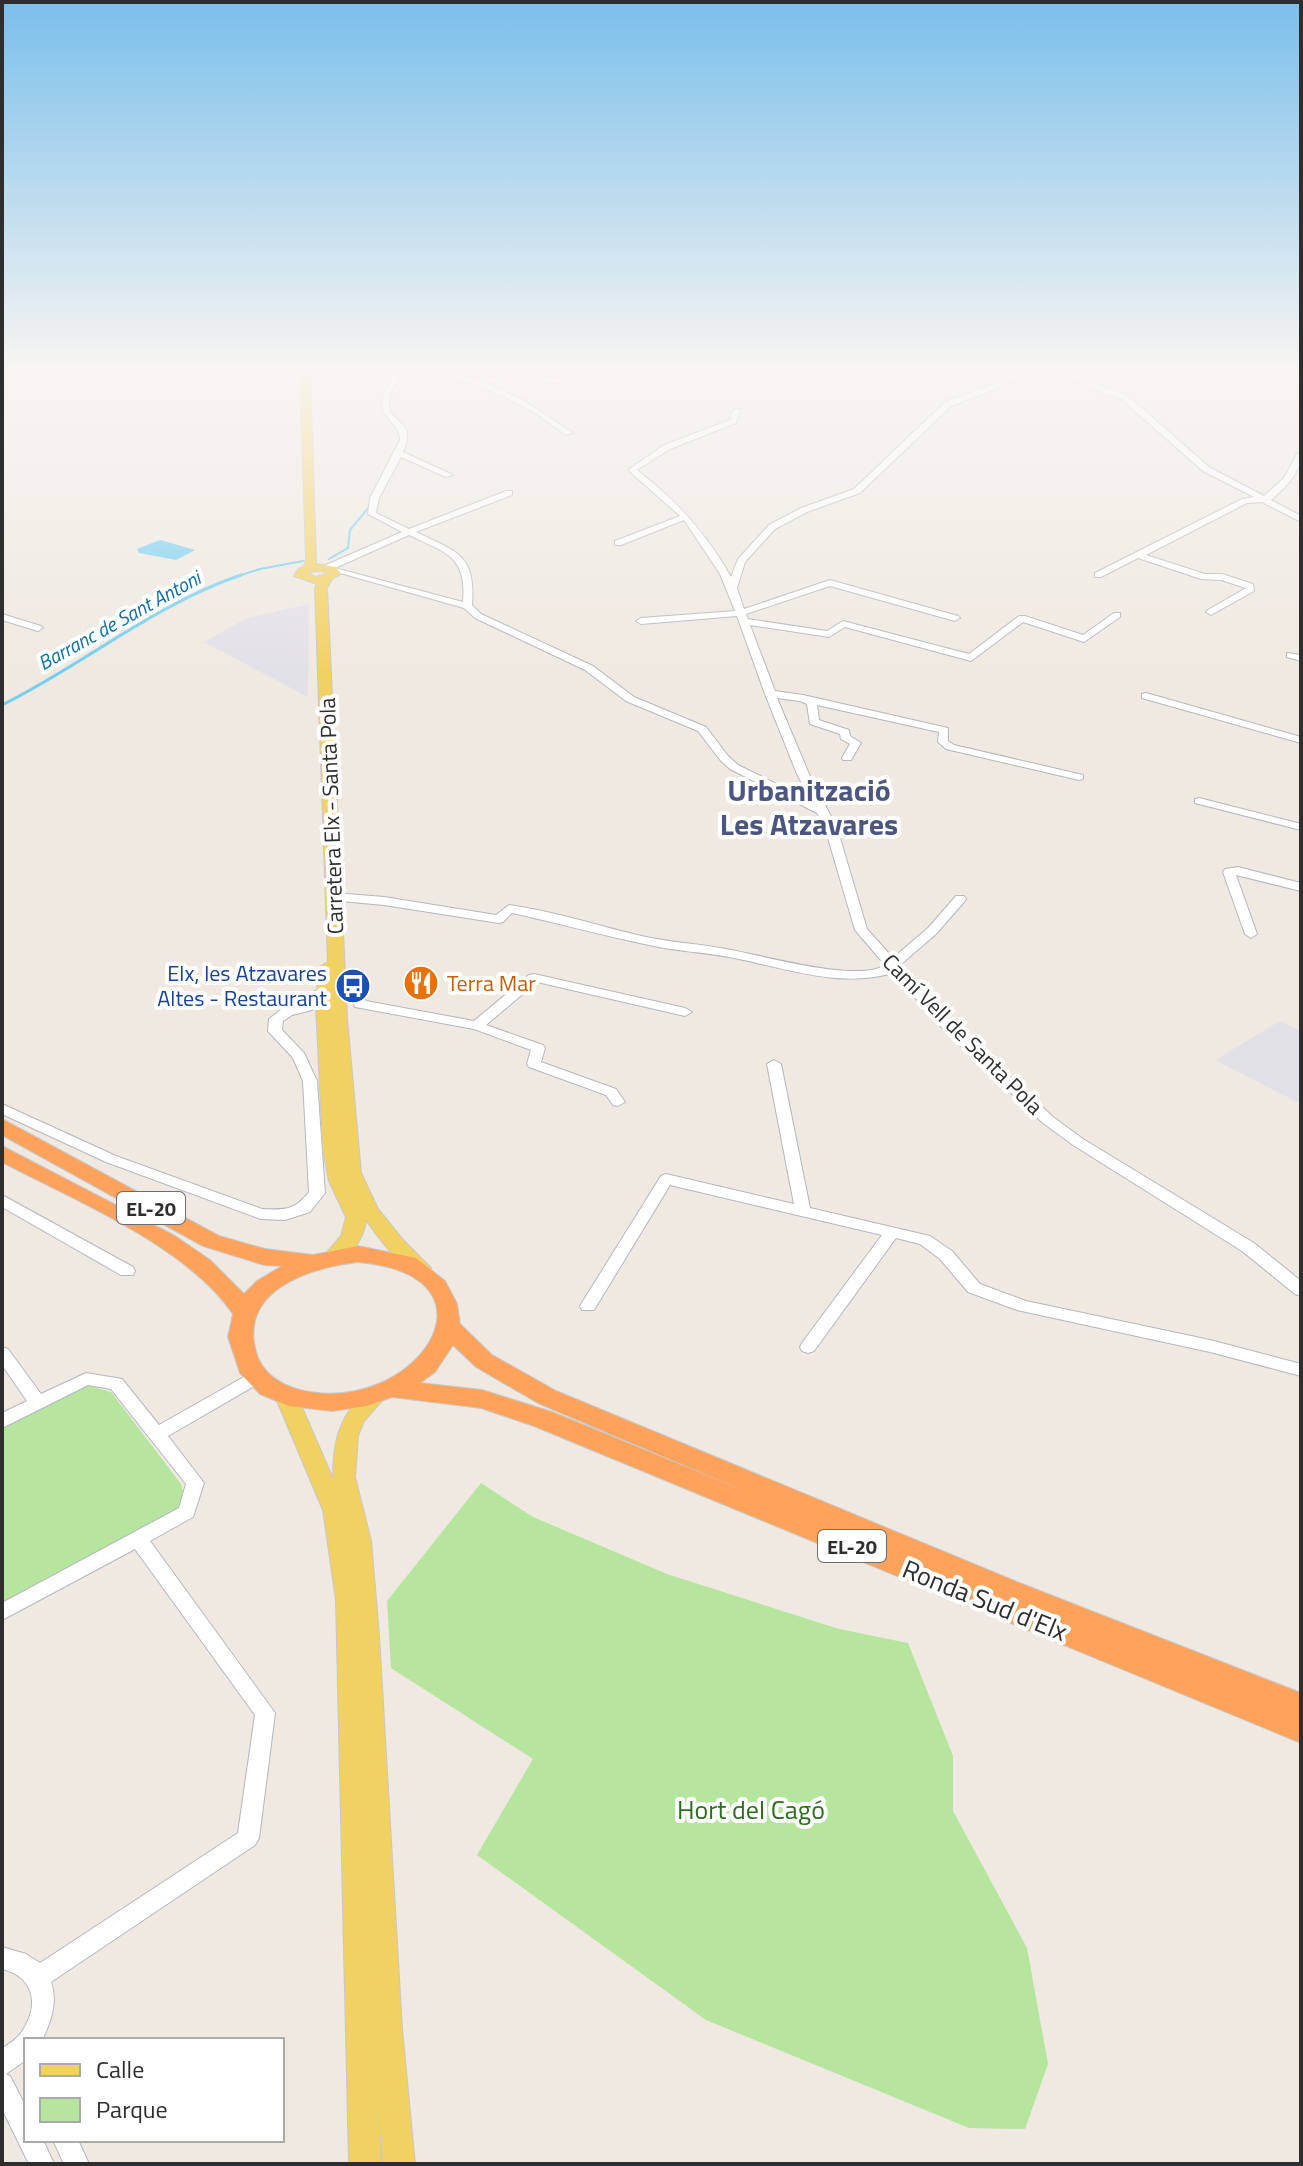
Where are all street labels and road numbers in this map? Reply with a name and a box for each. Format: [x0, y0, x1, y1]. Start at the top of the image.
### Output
street label: Carretera Elx - Santa Pola [310, 697, 352, 935]
street label: Camí Vell de Santa Pola [875, 946, 1051, 1122]
road number: EL-20 [117, 1192, 185, 1224]
road number: EL-20 [818, 1530, 886, 1562]
street label: Ronda Sud d'Elx [897, 1549, 1073, 1651]

